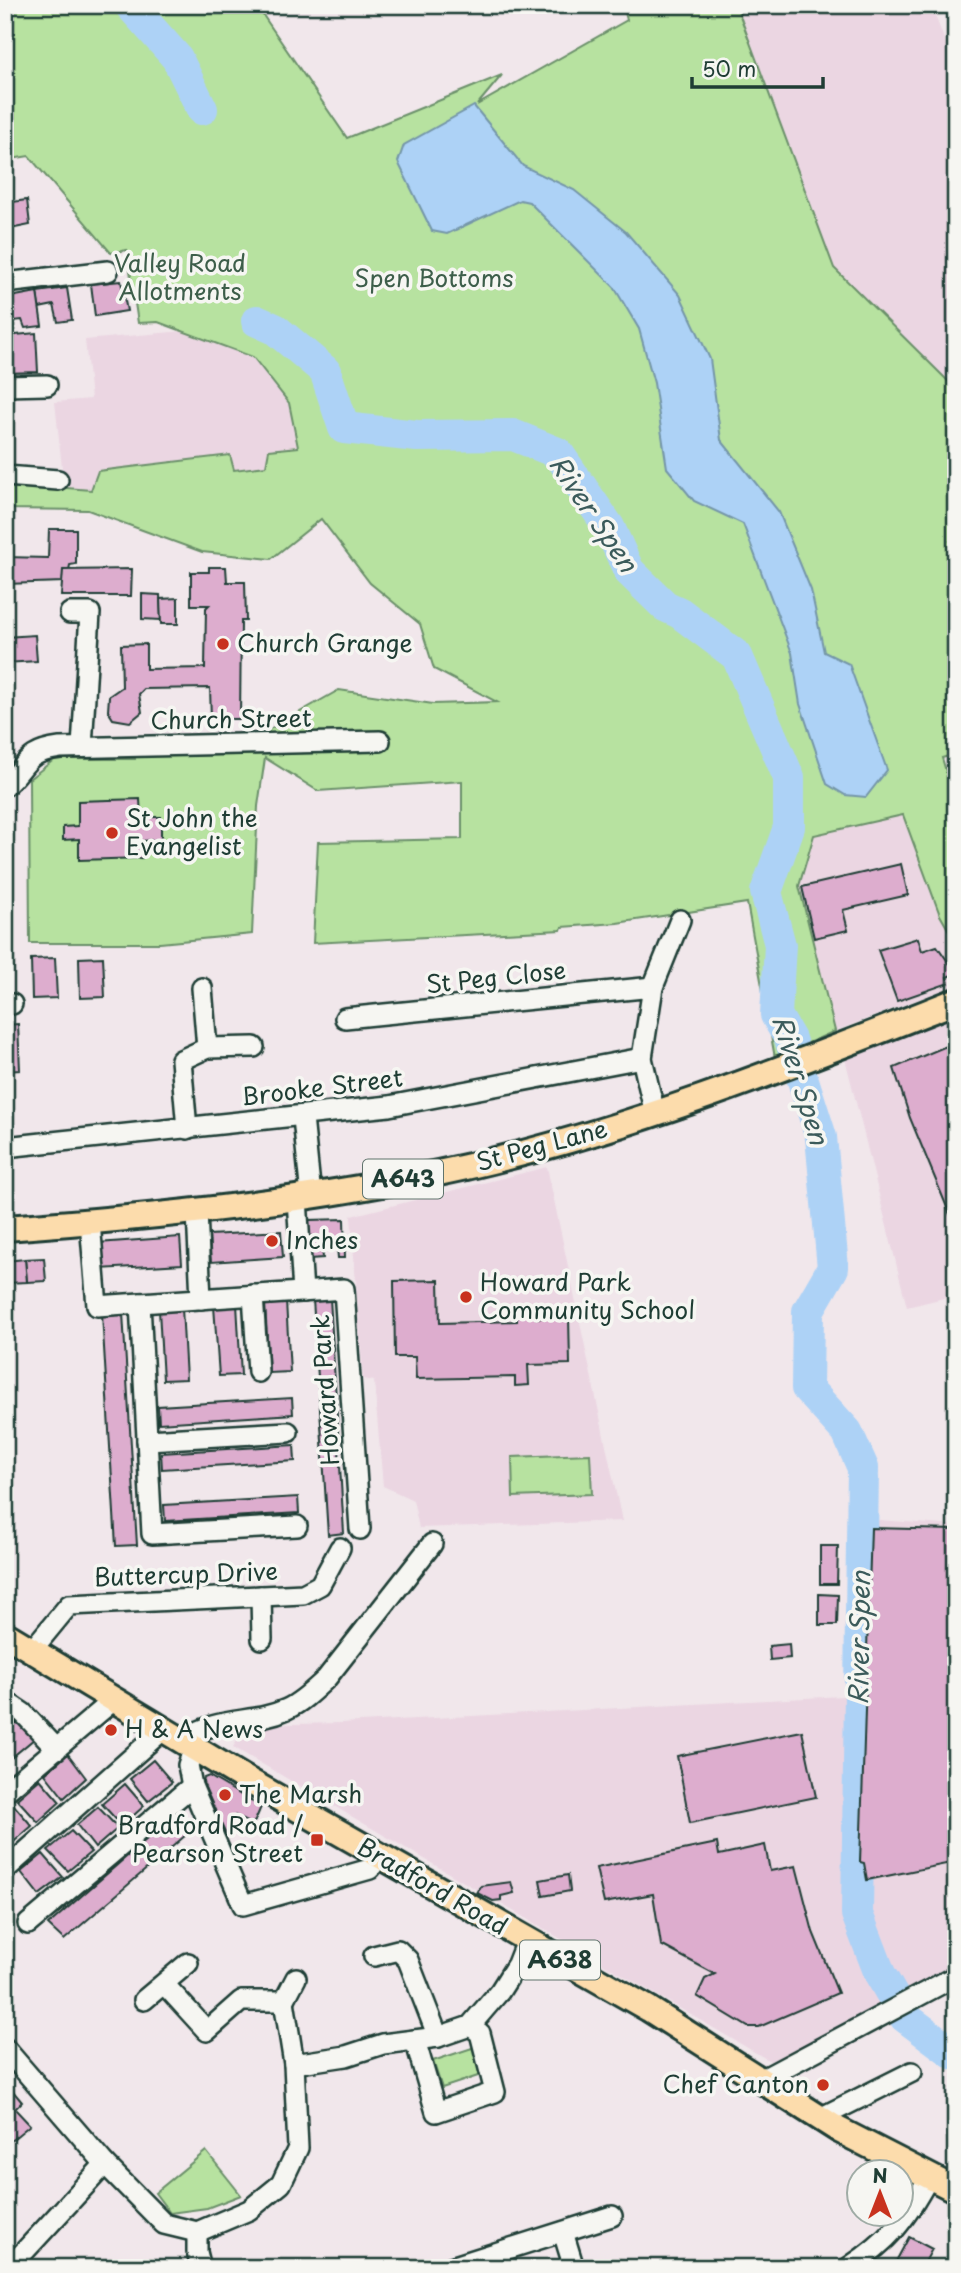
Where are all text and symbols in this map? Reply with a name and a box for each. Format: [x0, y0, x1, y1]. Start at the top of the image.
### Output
scale bar [692, 46, 823, 90]
text: 50 m [702, 52, 756, 84]
park label: Valley Road Allotments [114, 244, 246, 308]
park label: Spen Bottoms [354, 259, 514, 295]
water label: River Spen [541, 447, 649, 581]
place label: Church Grange [237, 624, 413, 660]
marker: Church Grange [215, 636, 231, 652]
street label: Church Street [150, 699, 312, 737]
place label: St John the Evangelist [126, 799, 258, 863]
marker: St John the Evangelist [104, 825, 120, 841]
street label: St Peg Close [424, 951, 568, 1001]
water label: River Spen [763, 1010, 840, 1150]
street label: Brooke Street [239, 1058, 405, 1114]
street label: St Peg Lane [472, 1109, 611, 1179]
road number: A643 [363, 1160, 443, 1198]
place label: Inches [286, 1221, 358, 1257]
marker: Inches [264, 1233, 280, 1249]
place label: Howard Park Community School [480, 1263, 695, 1327]
marker: Howard Park Community School [458, 1289, 474, 1305]
street label: Howard Park [301, 1314, 347, 1467]
street label: Buttercup Drive [93, 1552, 279, 1594]
water label: River Spen [838, 1569, 879, 1705]
place label: H & A News [125, 1710, 263, 1746]
marker: H & A News [103, 1722, 119, 1738]
place label: The Marsh [239, 1775, 362, 1811]
marker: The Marsh [217, 1787, 233, 1803]
place label: Bradford Road / Pearson Street [117, 1806, 303, 1870]
street label: Bradford Road [351, 1828, 515, 1943]
marker: Bradford Road / Pearson Street [309, 1832, 325, 1848]
road number: A638 [520, 1940, 600, 1980]
place label: Chef Canton [662, 2065, 809, 2101]
marker: Chef Canton [815, 2077, 831, 2093]
north arrow [846, 2158, 916, 2228]
text: N [872, 2161, 888, 2189]

